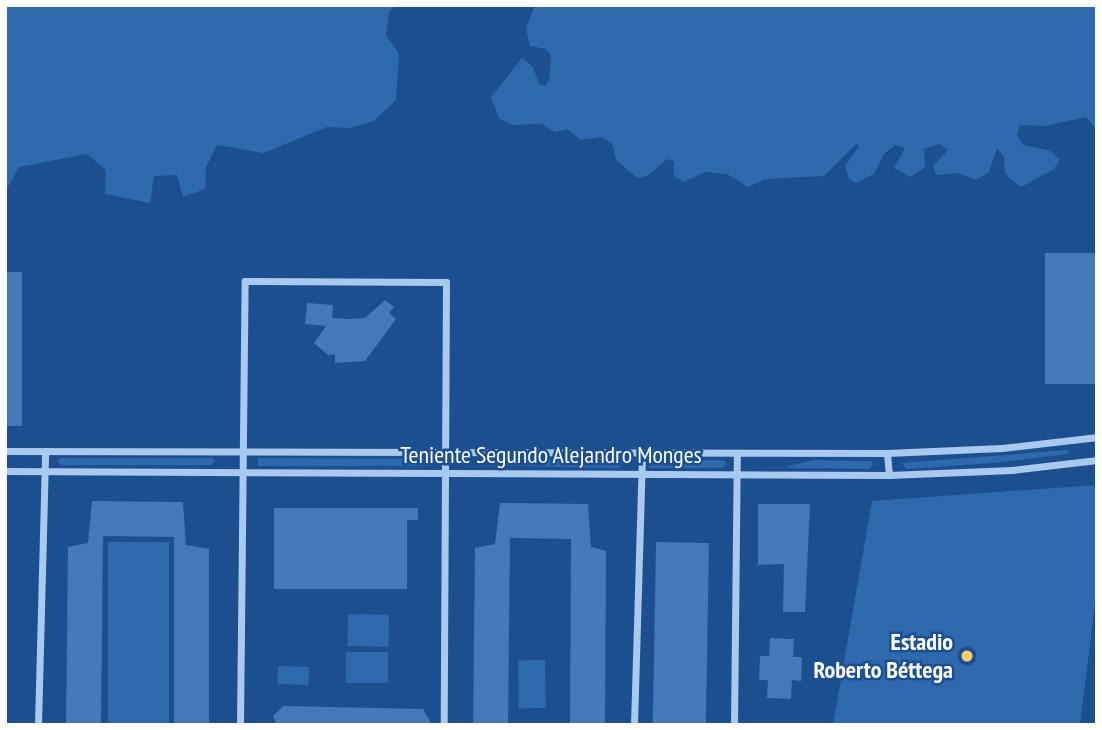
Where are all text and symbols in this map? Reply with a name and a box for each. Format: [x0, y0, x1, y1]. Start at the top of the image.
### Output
street label: Teniente Segundo Alejandro Monges [400, 441, 702, 469]
place label: Estadio Roberto Béttega [813, 628, 953, 684]
marker: Estadio Roberto Béttega [959, 648, 975, 664]

